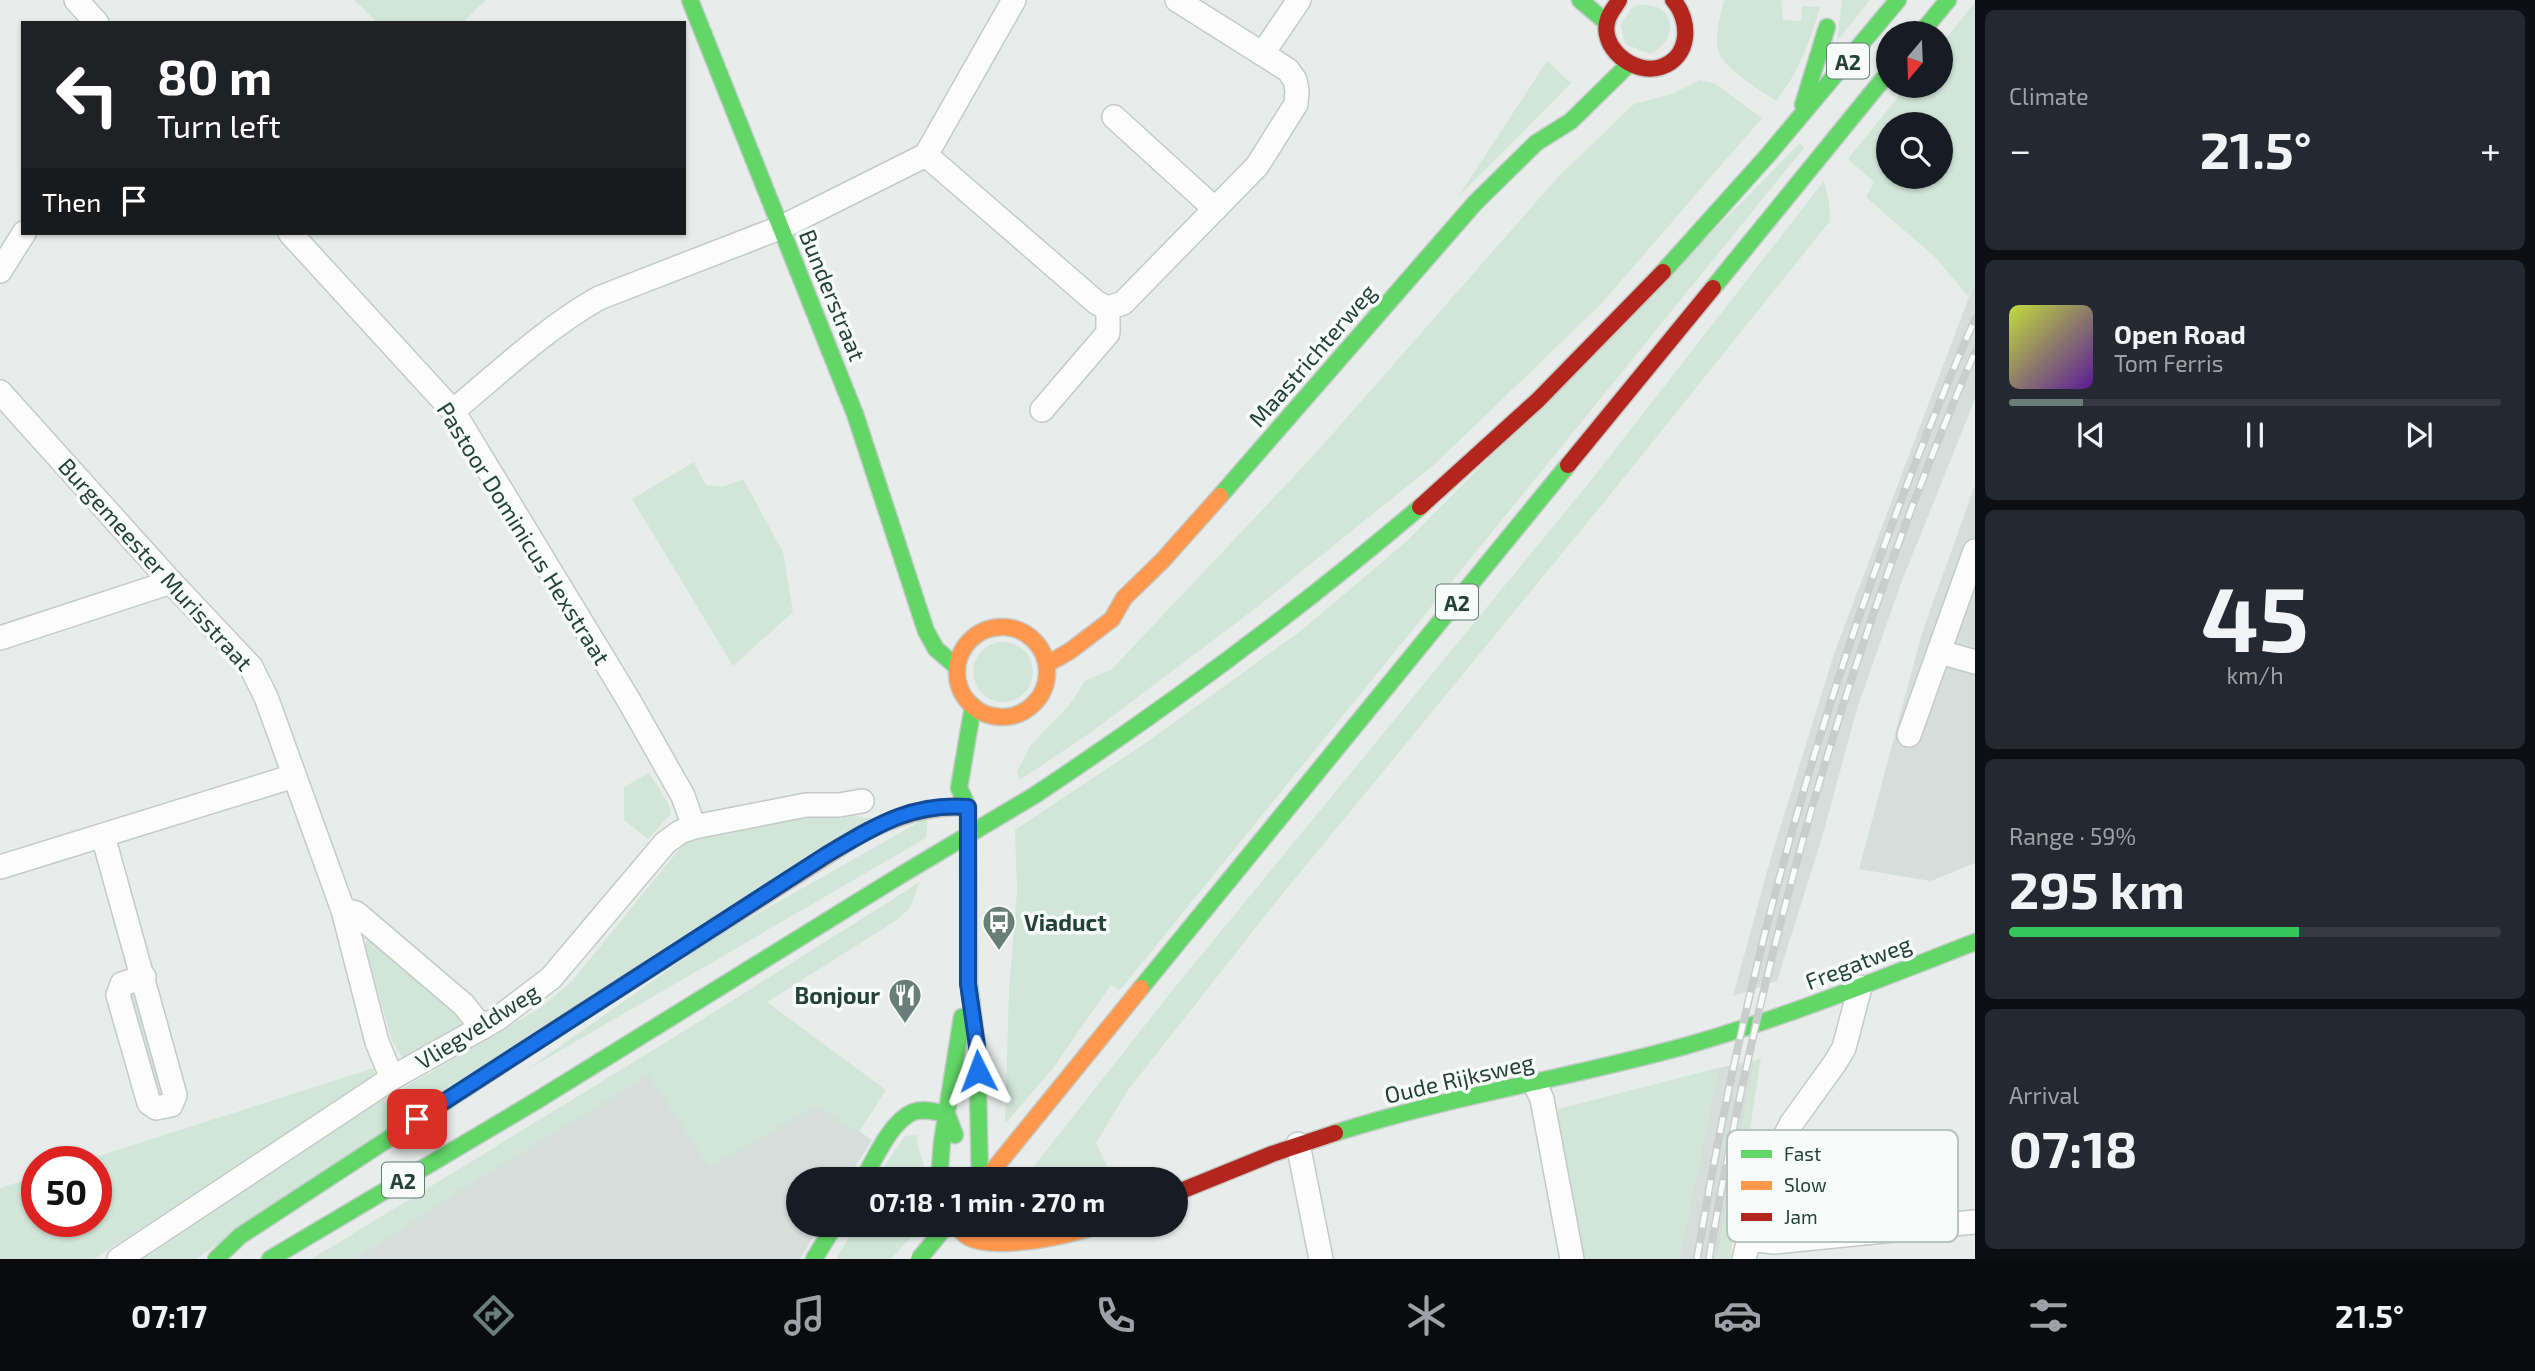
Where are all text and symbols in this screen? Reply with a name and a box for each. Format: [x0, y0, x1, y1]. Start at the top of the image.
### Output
north arrow [1876, 21, 1953, 98]
map controls [1876, 21, 1953, 189]
road number: A2 [1827, 43, 1869, 78]
text: 80 m [157, 46, 272, 105]
icon: left [42, 49, 133, 140]
text: Climate [2009, 82, 2089, 110]
text: Turn left [157, 106, 281, 144]
button: search [1876, 112, 1953, 189]
text: 21.5° [2200, 117, 2312, 179]
text: − [2009, 126, 2031, 172]
text: + [2480, 126, 2501, 172]
icon: arrive [115, 182, 153, 220]
text: Then [42, 186, 101, 217]
street label: Bunderstraat [794, 225, 872, 365]
street label: Maastrichterweg [1242, 278, 1382, 432]
text: Open Road [2114, 318, 2246, 349]
text: Tom Ferris [2114, 349, 2223, 377]
street label: Pastoor Dominicus Hexstraat [431, 396, 617, 670]
icon: previous [2072, 416, 2110, 454]
icon: pause [2236, 416, 2274, 454]
icon: next [2400, 416, 2438, 454]
street label: Burgemeester Murisstraat [53, 452, 259, 676]
text: 45 [2201, 561, 2309, 670]
road number: A2 [1436, 584, 1478, 620]
text: km/h [2226, 661, 2284, 689]
text: Range · 59% [2009, 822, 2136, 850]
text: 295 km [2009, 857, 2185, 919]
bus stop icon: Viaduct [980, 903, 1018, 952]
place label: Viaduct [1024, 908, 1107, 936]
street label: Fregatweg [1801, 929, 1915, 995]
restaurant icon: Bonjour [886, 976, 924, 1025]
street label: Vliegveldweg [410, 977, 544, 1075]
place label: Bonjour [794, 981, 880, 1009]
position arrow [941, 1034, 1015, 1108]
street label: Oude Rijksweg [1382, 1047, 1536, 1109]
text: Arrival [2009, 1081, 2079, 1109]
pin [387, 1089, 447, 1149]
icon: arrive [398, 1100, 436, 1138]
text: 07:18 [2009, 1116, 2138, 1178]
legend [1727, 1130, 1958, 1242]
text: Fast [1784, 1142, 1821, 1165]
speed limit sign: 50 [21, 1146, 112, 1237]
road number: A2 [382, 1162, 424, 1198]
text: Slow [1784, 1173, 1827, 1196]
text: 07:18 · 1 min · 270 m [869, 1186, 1105, 1217]
text: Jam [1784, 1205, 1818, 1228]
icon: directions [469, 1291, 518, 1340]
icon: music [780, 1291, 829, 1340]
icon: phone [1091, 1291, 1140, 1340]
icon: climate [1402, 1291, 1451, 1340]
icon: car [1713, 1291, 1762, 1340]
icon: filters [2024, 1291, 2073, 1340]
text: 07:17 [131, 1296, 207, 1334]
text: 21.5° [2335, 1296, 2404, 1334]

